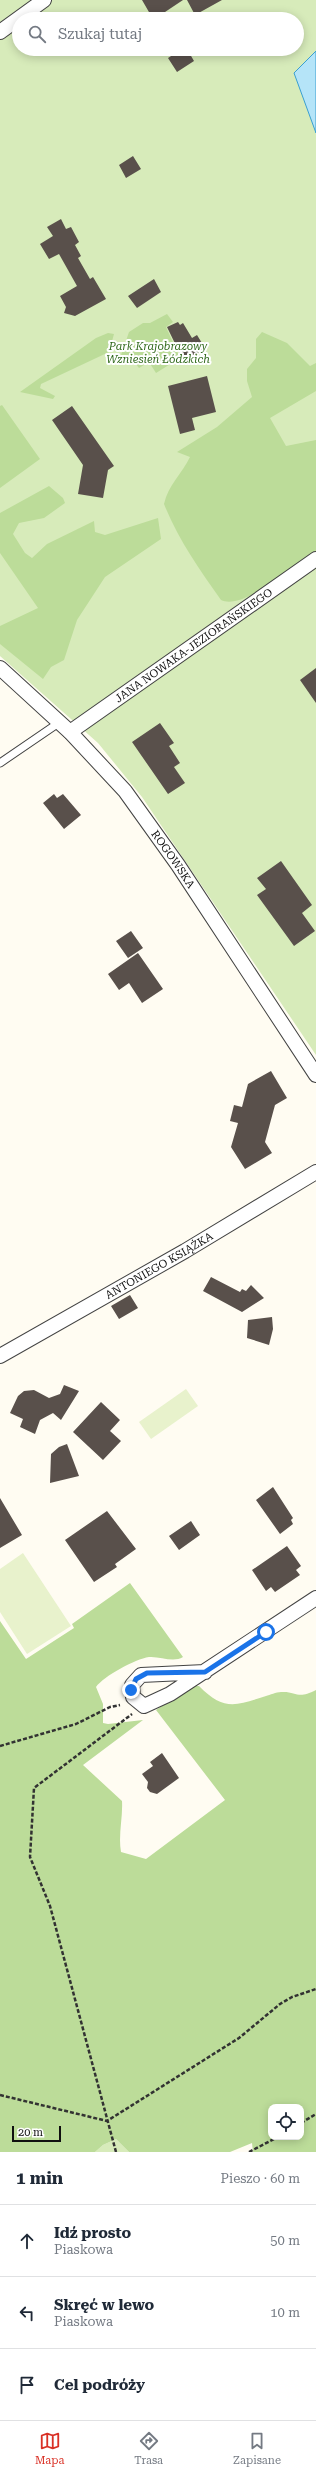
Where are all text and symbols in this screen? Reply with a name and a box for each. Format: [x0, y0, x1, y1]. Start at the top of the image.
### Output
search box [12, 12, 304, 56]
icon: search [26, 23, 48, 45]
text: Szukaj tutaj [58, 25, 142, 43]
park label: Park Krajobrazowy Wzniesień Łódzkich [106, 340, 210, 366]
street label: JANA NOWAKA-JEZIORAŃSKIEGO [113, 586, 275, 705]
street label: ROGOWSKA [148, 828, 198, 891]
street label: ANTONIEGO KSIĄŻKA [103, 1230, 216, 1302]
route start [257, 1623, 275, 1641]
route end [122, 1681, 140, 1699]
map controls [268, 2104, 304, 2140]
button: locate [268, 2104, 304, 2140]
scale bar [12, 2124, 61, 2143]
text: 20 m [18, 2126, 43, 2139]
text: 1 min [16, 2168, 63, 2188]
text: Pieszo · 60 m [221, 2171, 300, 2186]
text: Idź prosto [54, 2224, 131, 2242]
icon: ahead [16, 2230, 38, 2252]
text: 50 m [270, 2233, 300, 2248]
text: Piaskowa [54, 2242, 113, 2257]
text: Skręć w lewo [54, 2296, 154, 2314]
icon: left [16, 2302, 38, 2324]
text: 10 m [270, 2305, 300, 2320]
text: Piaskowa [54, 2314, 113, 2329]
icon: arrive [16, 2374, 38, 2396]
text: Cel podróży [54, 2376, 145, 2394]
tab: Mapa [35, 2430, 64, 2467]
tab: Trasa [134, 2430, 163, 2467]
tab: Zapisane [233, 2430, 281, 2467]

